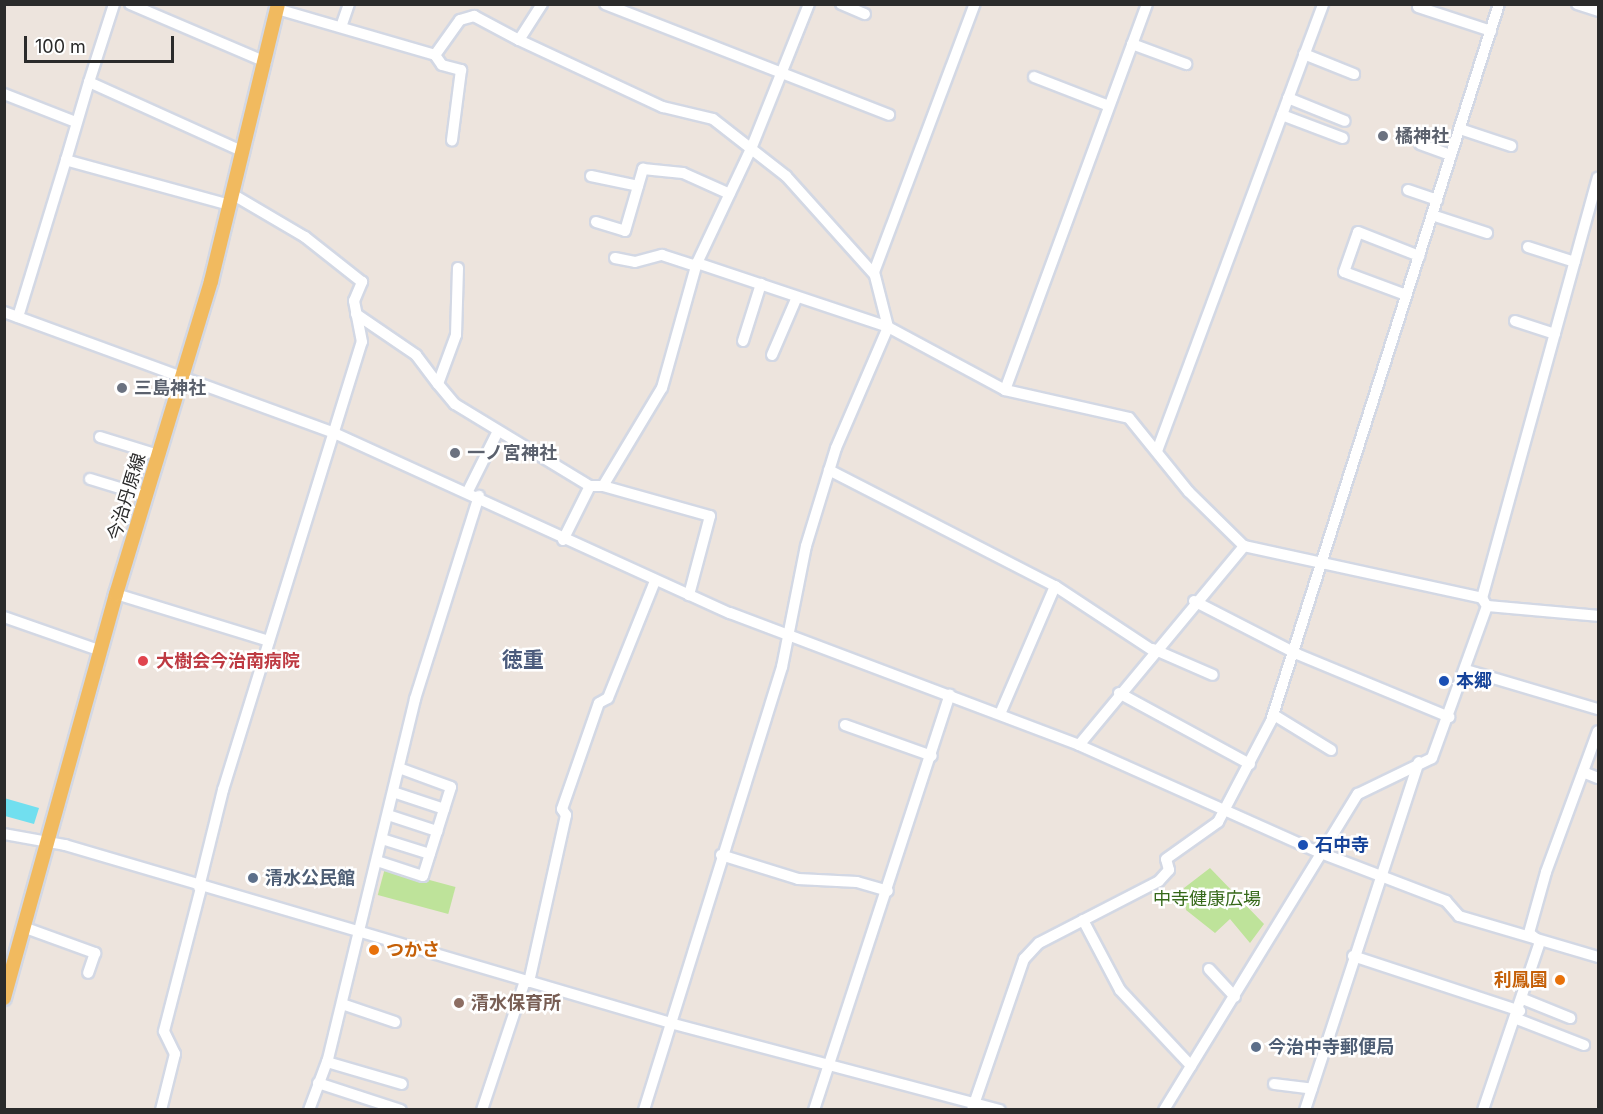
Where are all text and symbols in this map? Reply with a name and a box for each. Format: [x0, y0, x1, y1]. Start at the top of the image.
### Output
scale bar [27, 24, 177, 62]
text: 100 m [35, 36, 86, 57]
place label: 橘神社 [1395, 125, 1449, 147]
marker: 橘神社 [1376, 129, 1390, 143]
place label: 三島神社 [134, 377, 206, 399]
marker: 三島神社 [115, 381, 129, 395]
place label: 一ノ宮神社 [467, 442, 557, 464]
marker: 一ノ宮神社 [448, 446, 462, 460]
street label: 今治丹原線 [104, 451, 150, 543]
district label: 徳重 [502, 647, 544, 673]
place label: 大樹会今治南病院 [156, 650, 300, 672]
marker: 大樹会今治南病院 [134, 652, 152, 670]
place label: 本郷 [1456, 670, 1492, 692]
marker: 本郷 [1437, 674, 1451, 688]
place label: 石中寺 [1315, 834, 1369, 856]
marker: 石中寺 [1296, 838, 1310, 852]
place label: 清水公民館 [265, 867, 355, 889]
marker: 清水公民館 [246, 871, 260, 885]
park label: 中寺健康広場 [1153, 888, 1261, 910]
place label: つかさ [386, 939, 440, 961]
marker: つかさ [367, 943, 381, 957]
place label: 利鳳園 [1494, 969, 1548, 991]
marker: 利鳳園 [1553, 973, 1567, 987]
place label: 清水保育所 [471, 992, 561, 1014]
marker: 清水保育所 [452, 996, 466, 1010]
place label: 今治中寺郵便局 [1268, 1036, 1394, 1058]
marker: 今治中寺郵便局 [1249, 1040, 1263, 1054]

